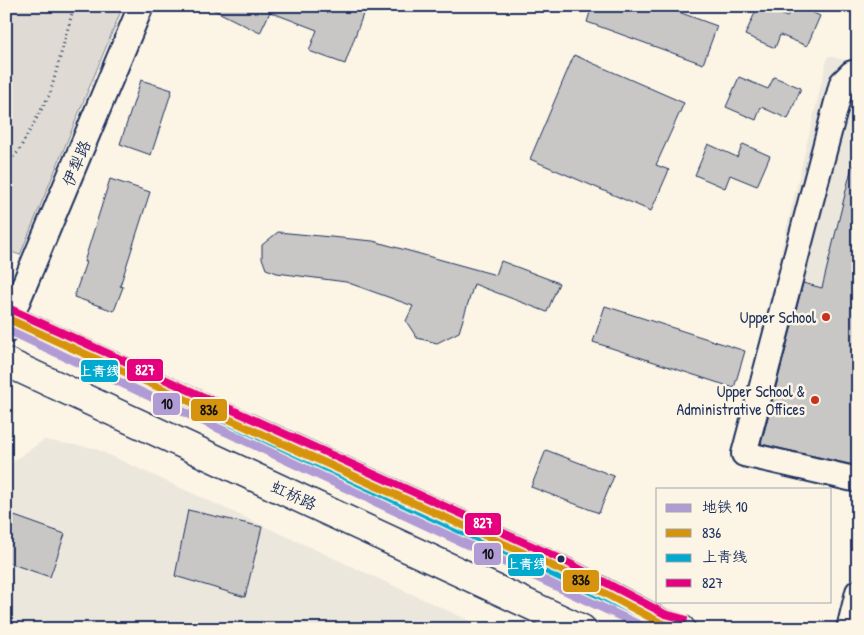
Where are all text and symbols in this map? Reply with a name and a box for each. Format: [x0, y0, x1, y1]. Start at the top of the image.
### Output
street label: 伊犁路 [56, 137, 96, 189]
place label: Upper School [740, 306, 817, 328]
marker: Upper School [820, 311, 832, 323]
line badge: 827 [126, 358, 164, 382]
line badge: 上青线 [80, 359, 119, 383]
text: 827 [135, 360, 155, 379]
text: 上青线 [78, 361, 120, 380]
place label: Upper School & Administrative Offices [676, 380, 805, 420]
line badge: 10 [152, 392, 181, 416]
text: 10 [161, 394, 173, 413]
marker: Upper School & Administrative Offices [809, 394, 821, 406]
line badge: 836 [190, 398, 228, 422]
text: 836 [200, 400, 218, 419]
street label: 虹桥路 [268, 475, 320, 515]
legend [656, 488, 832, 602]
text: 地铁 10 [702, 496, 748, 517]
line badge: 827 [464, 512, 502, 536]
text: 827 [473, 513, 493, 532]
text: 836 [702, 522, 721, 543]
line badge: 10 [473, 542, 502, 566]
text: 10 [482, 544, 494, 563]
text: 上青线 [702, 546, 747, 567]
line badge: 上青线 [507, 553, 545, 577]
text: 上青线 [505, 554, 547, 573]
unlabelled marker [556, 554, 566, 564]
line badge: 836 [562, 569, 600, 593]
text: 836 [572, 570, 590, 589]
text: 827 [702, 572, 723, 593]

